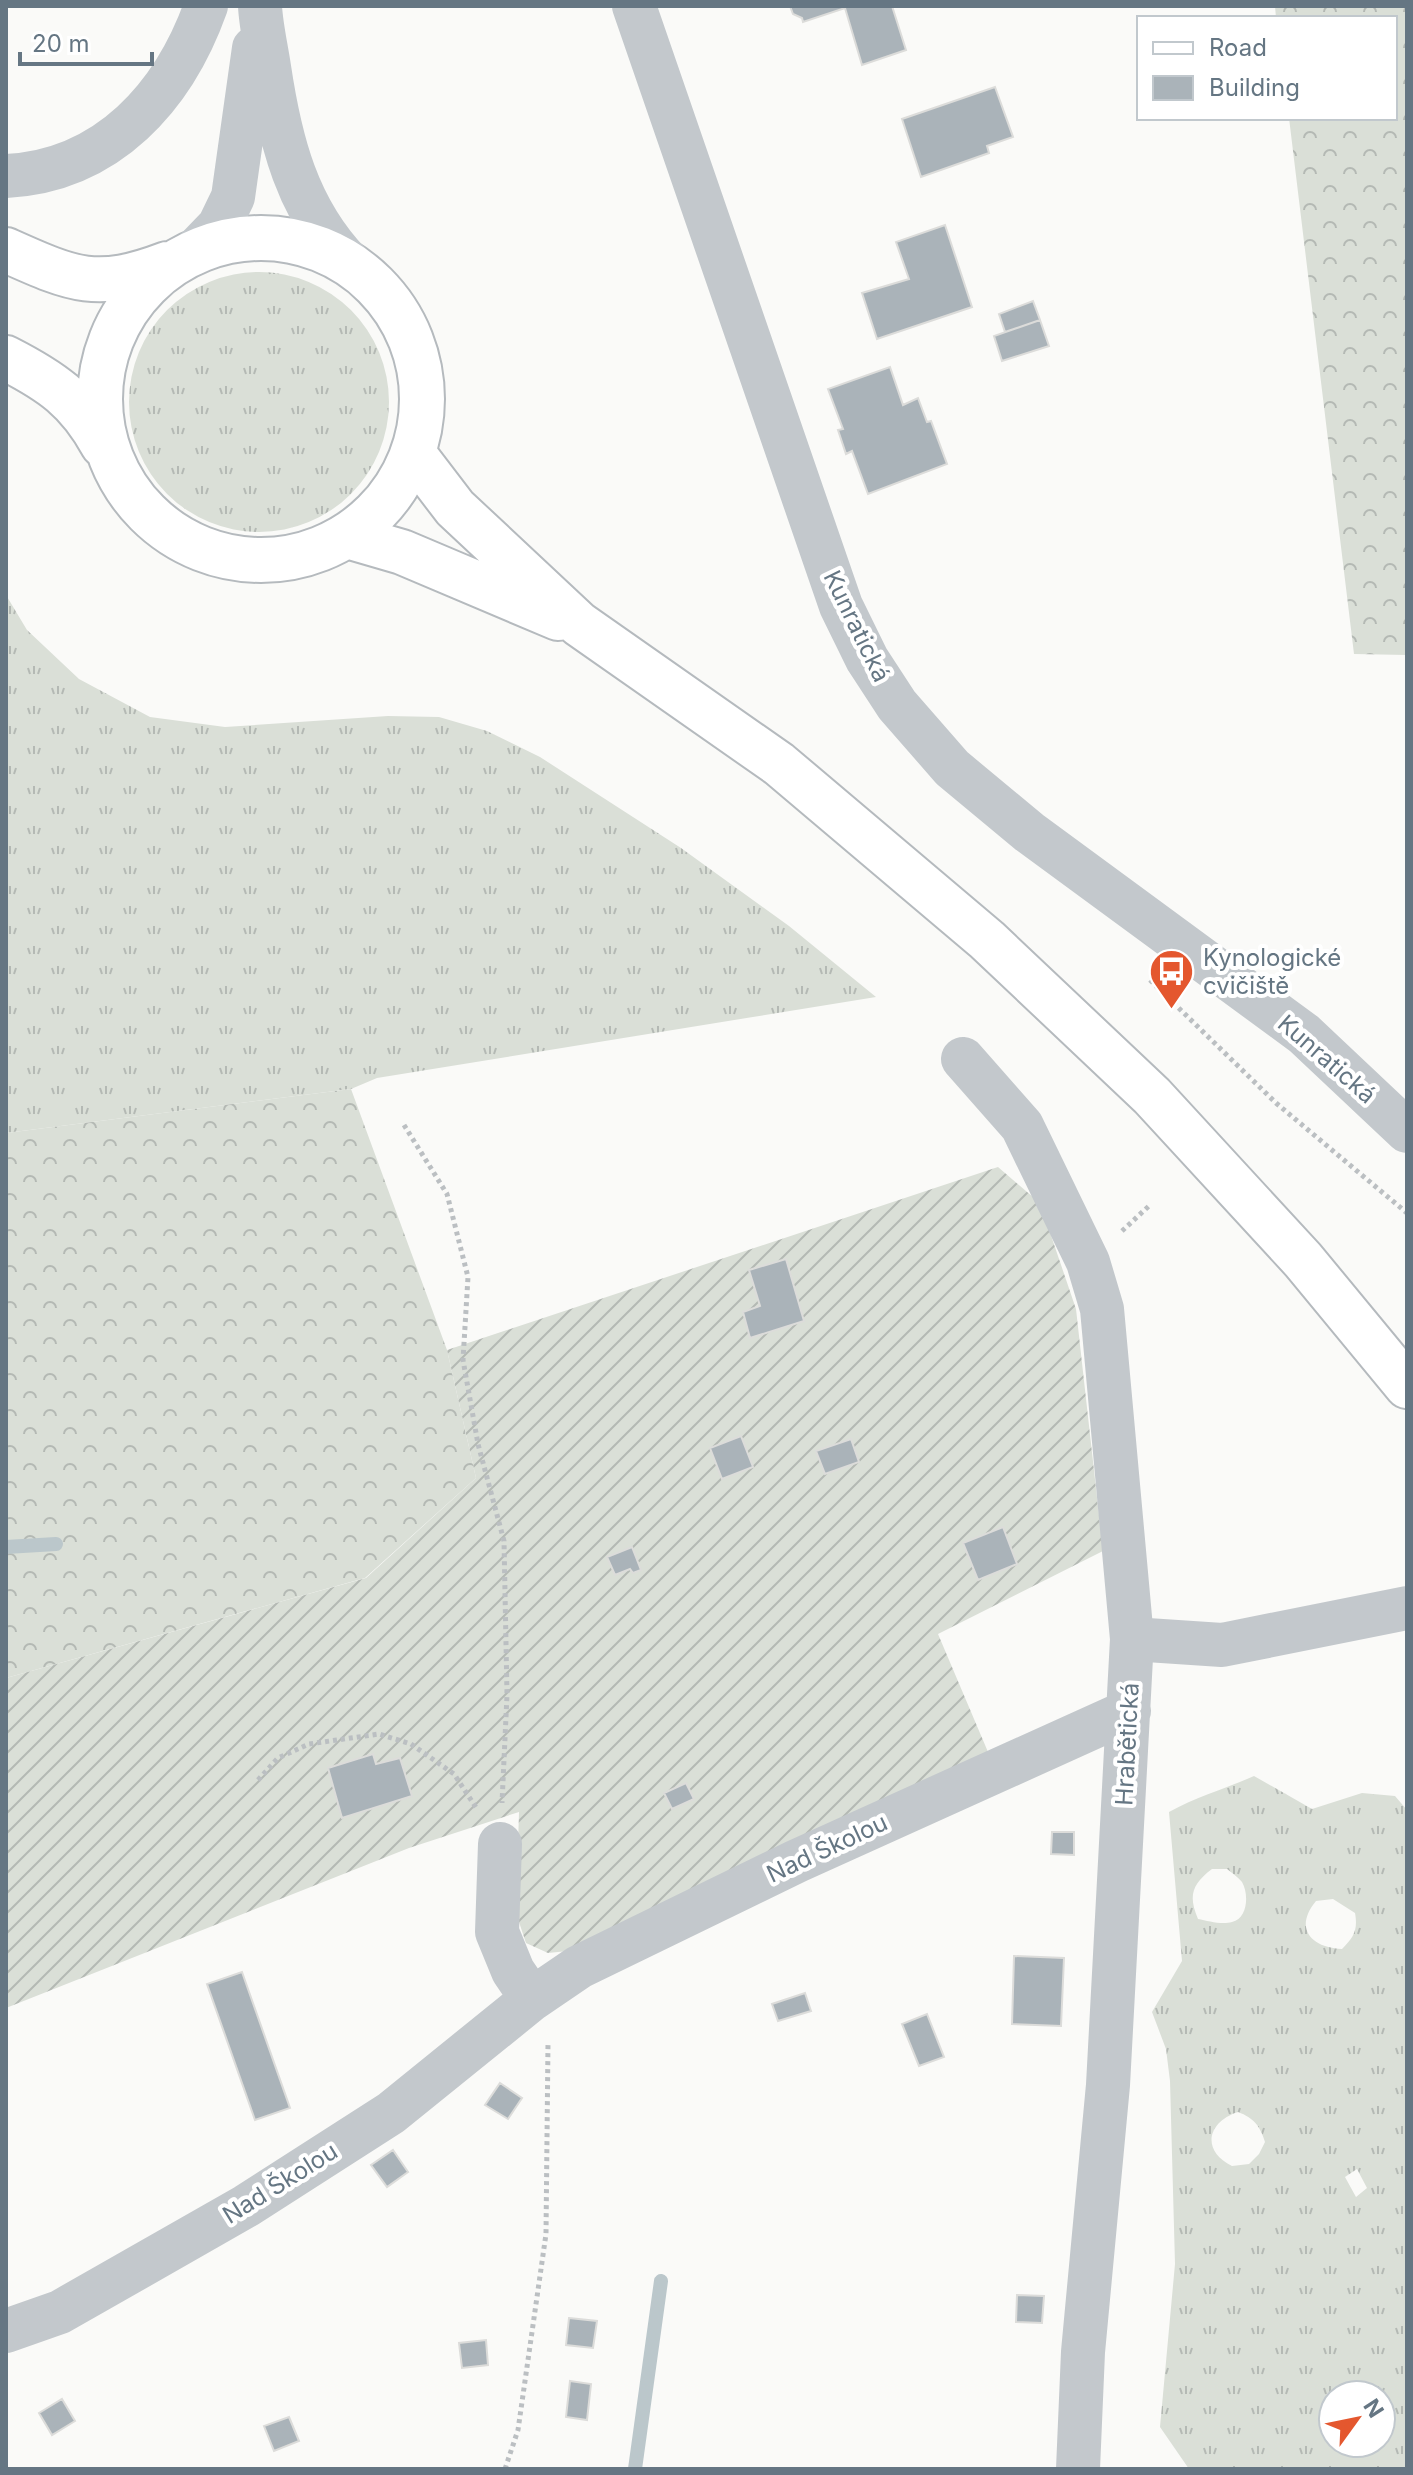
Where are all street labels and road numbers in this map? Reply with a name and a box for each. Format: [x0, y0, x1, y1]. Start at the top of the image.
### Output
street label: Kunratická [818, 566, 896, 686]
street label: Kunratická [1272, 1009, 1382, 1109]
street label: Hrabětická [1109, 1682, 1145, 1806]
street label: Nad Školou [762, 1807, 892, 1889]
street label: Nad Školou [217, 2135, 343, 2230]

